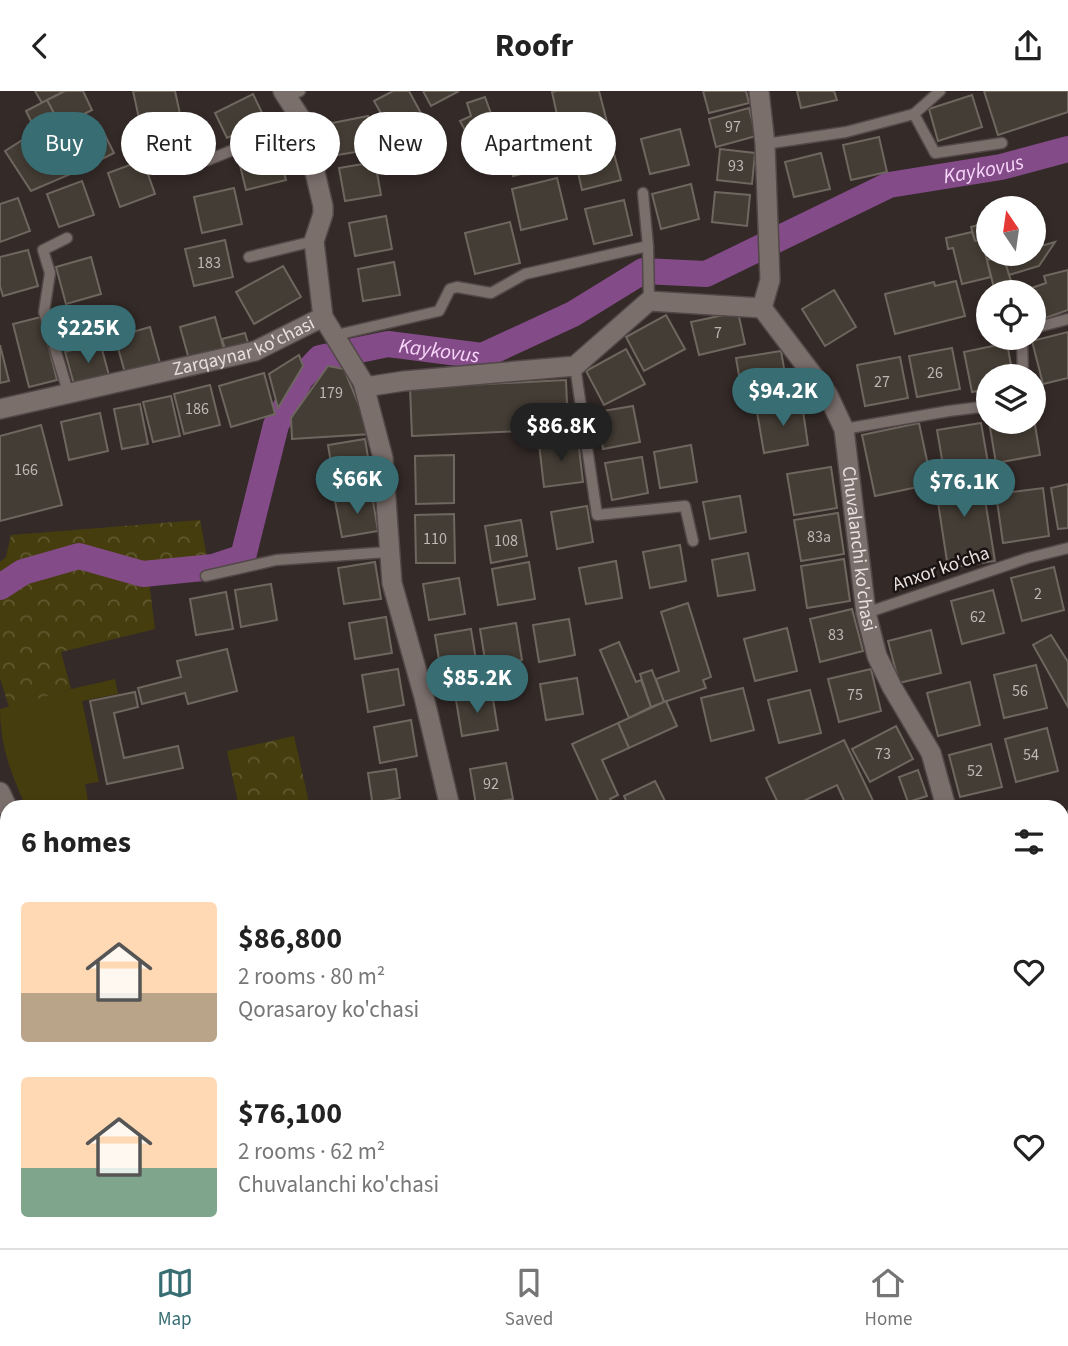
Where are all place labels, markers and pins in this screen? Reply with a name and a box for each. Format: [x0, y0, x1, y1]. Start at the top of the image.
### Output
pin: $225K [39, 306, 137, 365]
pin: $94.2K [726, 369, 840, 428]
pin: $86.8K [504, 403, 618, 463]
pin: $66K [316, 457, 398, 516]
pin: $76.1K [907, 459, 1021, 519]
pin: $85.2K [420, 655, 534, 715]

